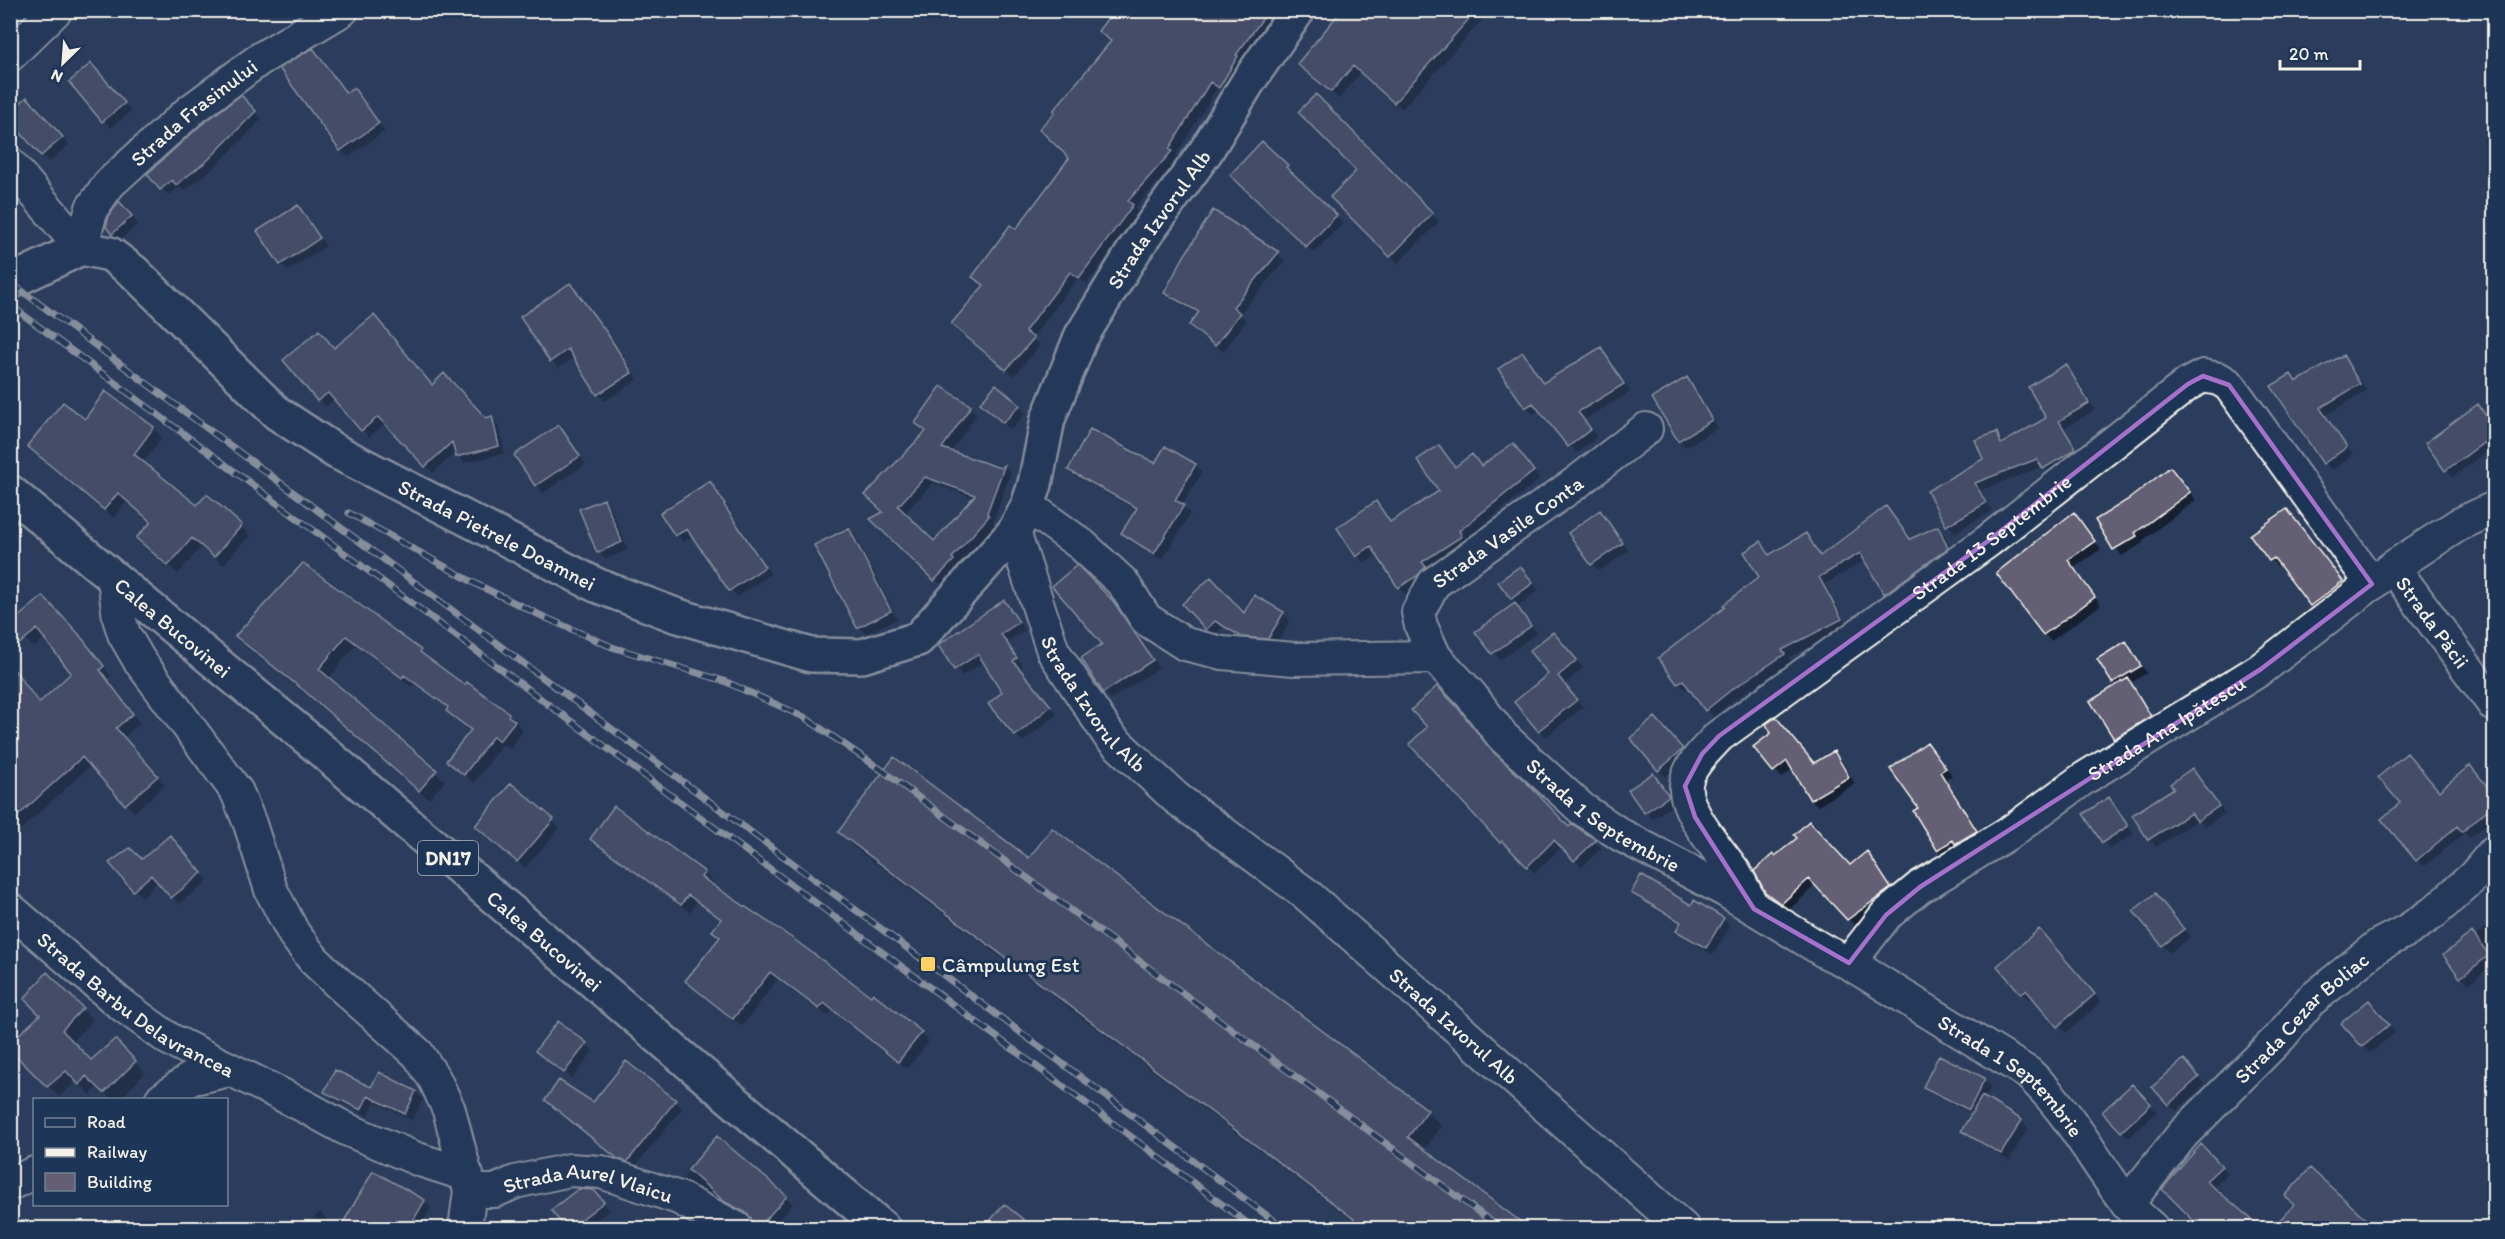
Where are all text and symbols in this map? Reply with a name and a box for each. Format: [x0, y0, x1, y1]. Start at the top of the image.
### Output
north arrow [33, 33, 93, 93]
scale bar [2280, 33, 2360, 71]
text: 20 m [2289, 43, 2329, 65]
street label: Strada Frasinului [125, 53, 262, 171]
text: N [48, 65, 66, 87]
street label: Strada Izvorul Alb [1101, 144, 1216, 293]
street label: Strada 13 Septembrie [1906, 468, 2076, 605]
street label: Strada Vasile Conta [1427, 470, 1588, 593]
street label: Strada Pietrele Doamnei [394, 473, 600, 595]
street label: Strada Păcii [2391, 571, 2475, 673]
street label: Calea Bucovinei [110, 572, 237, 683]
street label: Strada Izvorul Alb [1036, 633, 1152, 777]
street label: Strada Ana Ipătescu [2082, 669, 2250, 786]
street label: Strada 1 Septembrie [1522, 752, 1685, 877]
road number: DN17 [418, 841, 478, 875]
street label: Calea Bucovinei [482, 884, 608, 996]
street label: Strada Barbu Delavrancea [33, 926, 239, 1082]
street label: Strada Cezar Boliac [2229, 946, 2373, 1088]
place label: Câmpulung Est [942, 952, 1080, 977]
marker: Câmpulung Est [919, 955, 937, 973]
street label: Strada Izvorul Alb [1385, 962, 1524, 1089]
street label: Strada 1 Septembrie [1934, 1009, 2089, 1141]
legend [33, 1098, 228, 1206]
text: Road [87, 1111, 126, 1133]
text: Railway [87, 1141, 148, 1163]
street label: Strada Aurel Vlaicu [499, 1157, 677, 1208]
text: Building [87, 1171, 153, 1193]

